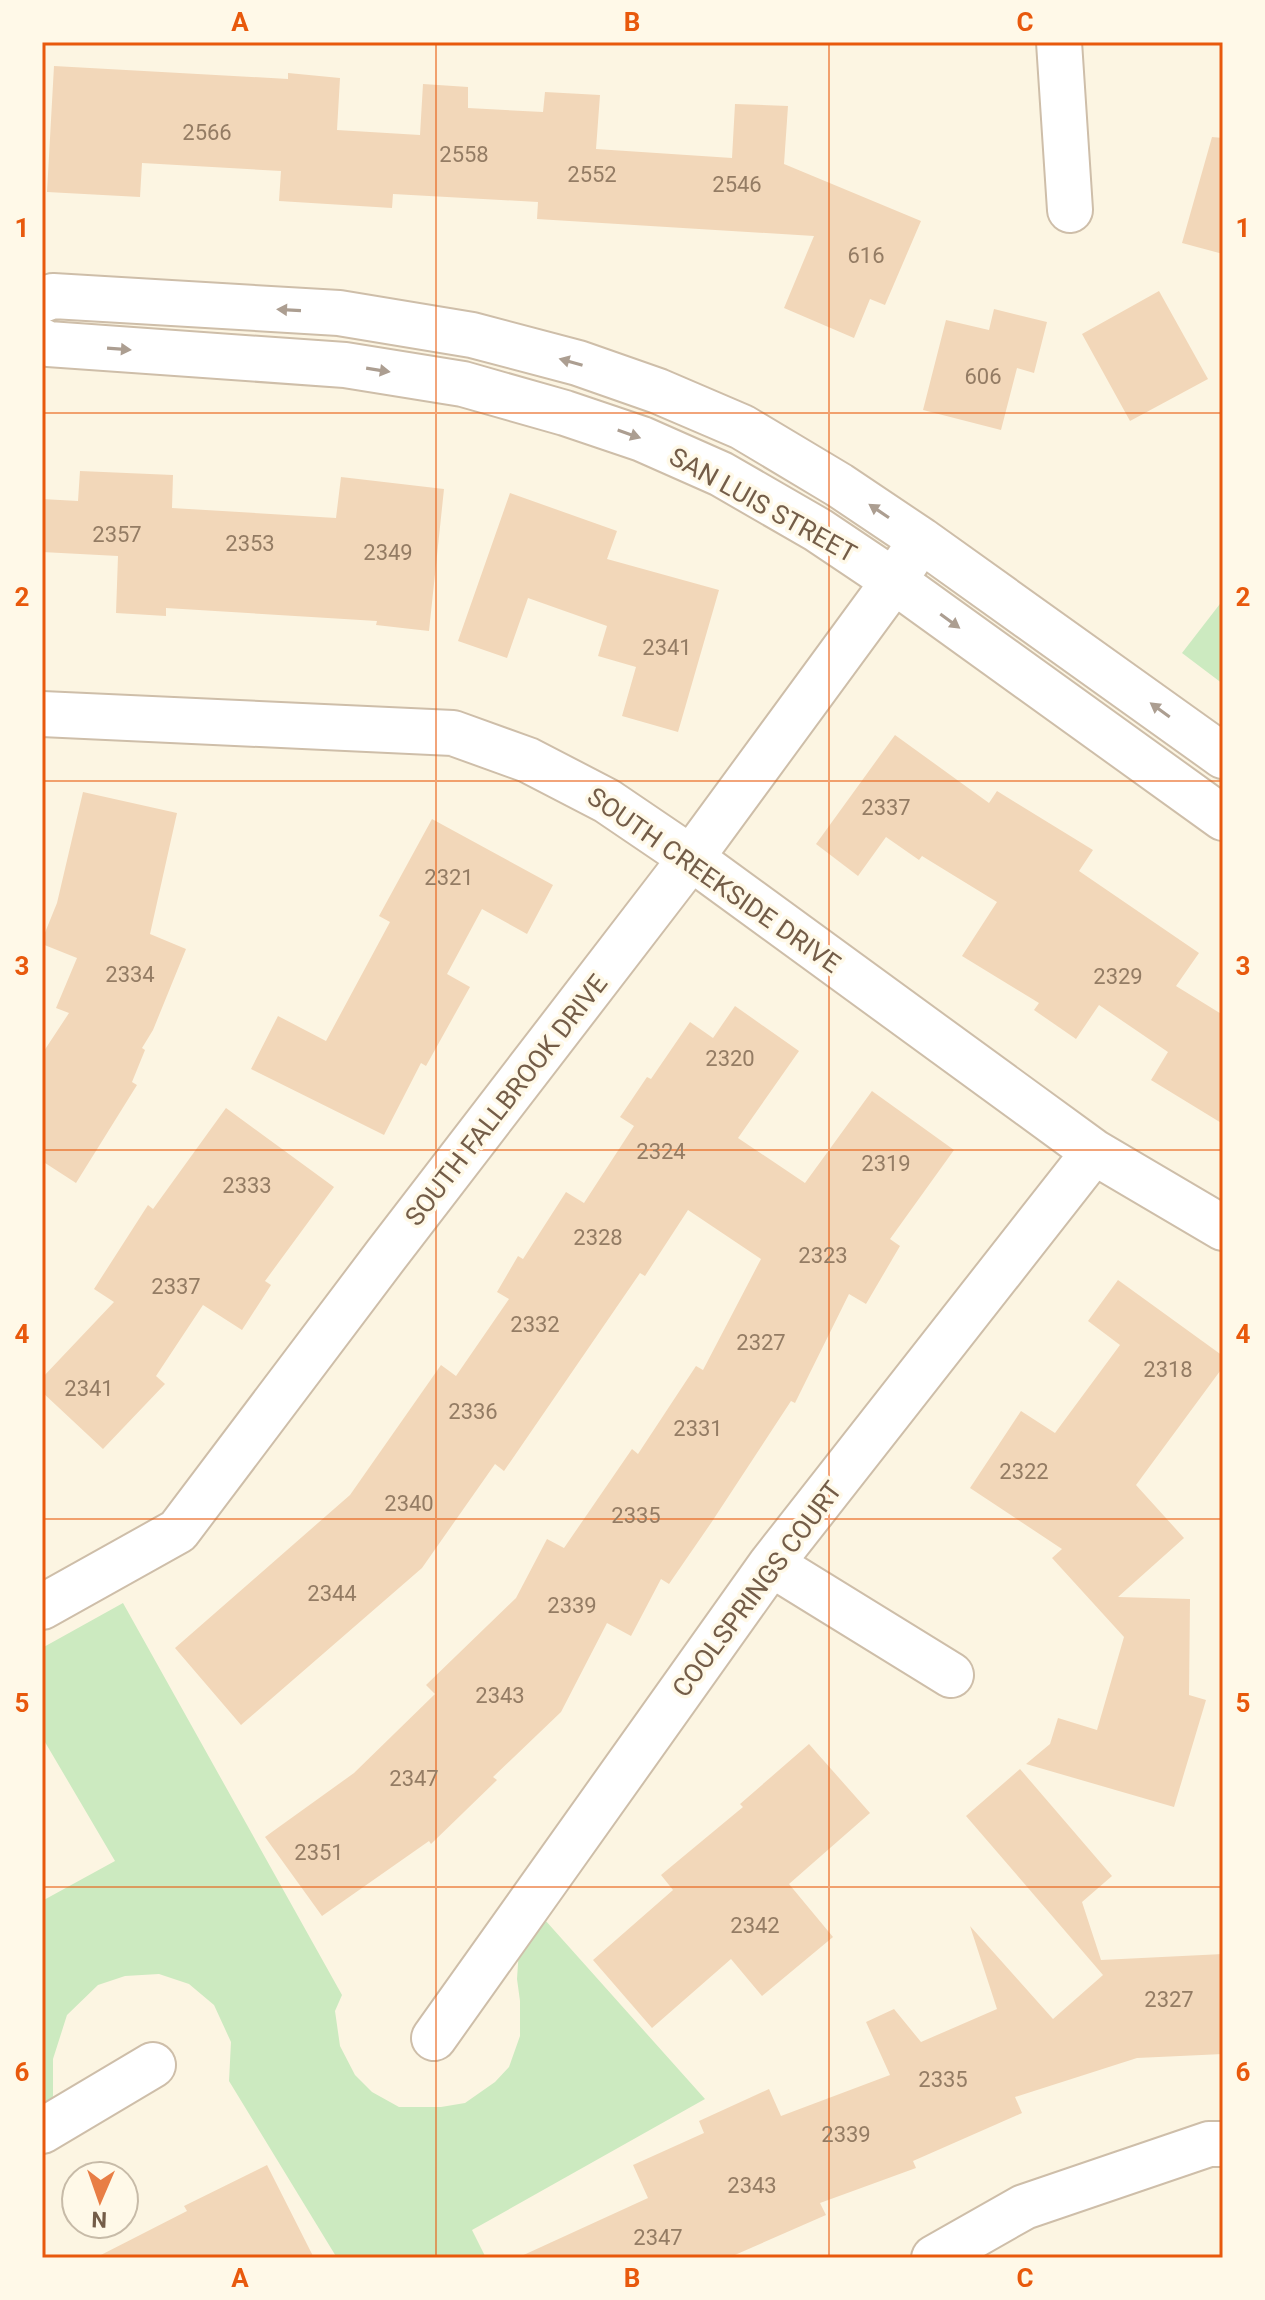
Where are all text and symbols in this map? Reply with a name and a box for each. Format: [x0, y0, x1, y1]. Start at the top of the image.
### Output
text: A [231, 7, 249, 37]
text: B [624, 7, 640, 37]
text: C [1016, 7, 1034, 37]
house number: 2566 [182, 120, 232, 145]
house number: 2558 [439, 142, 489, 167]
house number: 2552 [567, 162, 617, 187]
house number: 2546 [712, 172, 762, 197]
text: 1 [15, 213, 29, 243]
text: 1 [1236, 213, 1250, 243]
house number: 616 [847, 243, 885, 268]
one-way arrow [276, 303, 301, 316]
one-way arrow [107, 343, 132, 356]
one-way arrow [559, 355, 584, 367]
house number: 606 [964, 364, 1002, 389]
one-way arrow [366, 365, 391, 377]
one-way arrow [618, 429, 642, 441]
street label: SAN LUIS STREET [664, 441, 862, 569]
one-way arrow [868, 504, 890, 519]
house number: 2357 [92, 522, 142, 547]
house number: 2353 [225, 531, 275, 556]
house number: 2349 [363, 540, 413, 565]
text: 2 [15, 582, 29, 612]
text: 2 [1236, 582, 1250, 612]
one-way arrow [939, 613, 960, 628]
house number: 2341 [642, 635, 692, 660]
one-way arrow [1149, 703, 1170, 718]
street label: SOUTH CREEKSIDE DRIVE [582, 781, 846, 979]
house number: 2337 [861, 795, 911, 820]
house number: 2321 [424, 865, 474, 890]
text: 3 [15, 951, 29, 981]
text: 3 [1236, 951, 1250, 981]
house number: 2334 [105, 962, 155, 987]
house number: 2329 [1093, 964, 1143, 989]
street label: SOUTH FALLBROOK DRIVE [399, 969, 613, 1231]
house number: 2320 [705, 1046, 755, 1071]
house number: 2324 [636, 1139, 686, 1164]
house number: 2319 [861, 1151, 911, 1176]
house number: 2333 [222, 1173, 272, 1198]
house number: 2328 [573, 1225, 623, 1250]
house number: 2323 [798, 1243, 848, 1268]
house number: 2337 [151, 1274, 201, 1299]
house number: 2332 [510, 1312, 560, 1337]
text: 4 [15, 1319, 30, 1349]
text: 4 [1236, 1319, 1251, 1349]
house number: 2327 [736, 1330, 786, 1355]
house number: 2318 [1143, 1357, 1193, 1382]
house number: 2341 [64, 1376, 114, 1401]
house number: 2336 [448, 1399, 498, 1424]
house number: 2331 [673, 1416, 723, 1441]
house number: 2322 [999, 1459, 1049, 1484]
street label: COOLSPRINGS COURT [666, 1475, 848, 1703]
house number: 2340 [384, 1491, 434, 1516]
house number: 2335 [611, 1503, 661, 1528]
house number: 2344 [307, 1581, 357, 1606]
house number: 2339 [547, 1593, 597, 1618]
house number: 2343 [475, 1683, 525, 1708]
text: 5 [15, 1688, 29, 1718]
text: 5 [1236, 1688, 1250, 1718]
house number: 2347 [389, 1766, 439, 1791]
house number: 2351 [294, 1840, 344, 1865]
house number: 2342 [730, 1913, 780, 1938]
house number: 2327 [1144, 1987, 1194, 2012]
text: 6 [15, 2057, 30, 2087]
text: 6 [1236, 2057, 1251, 2087]
house number: 2335 [918, 2067, 968, 2092]
house number: 2339 [821, 2122, 871, 2147]
north arrow [60, 2160, 140, 2240]
house number: 2343 [727, 2173, 777, 2198]
text: N [91, 2207, 108, 2232]
house number: 2347 [633, 2225, 683, 2250]
text: A [231, 2263, 249, 2293]
text: B [624, 2263, 640, 2293]
text: C [1016, 2263, 1034, 2293]

